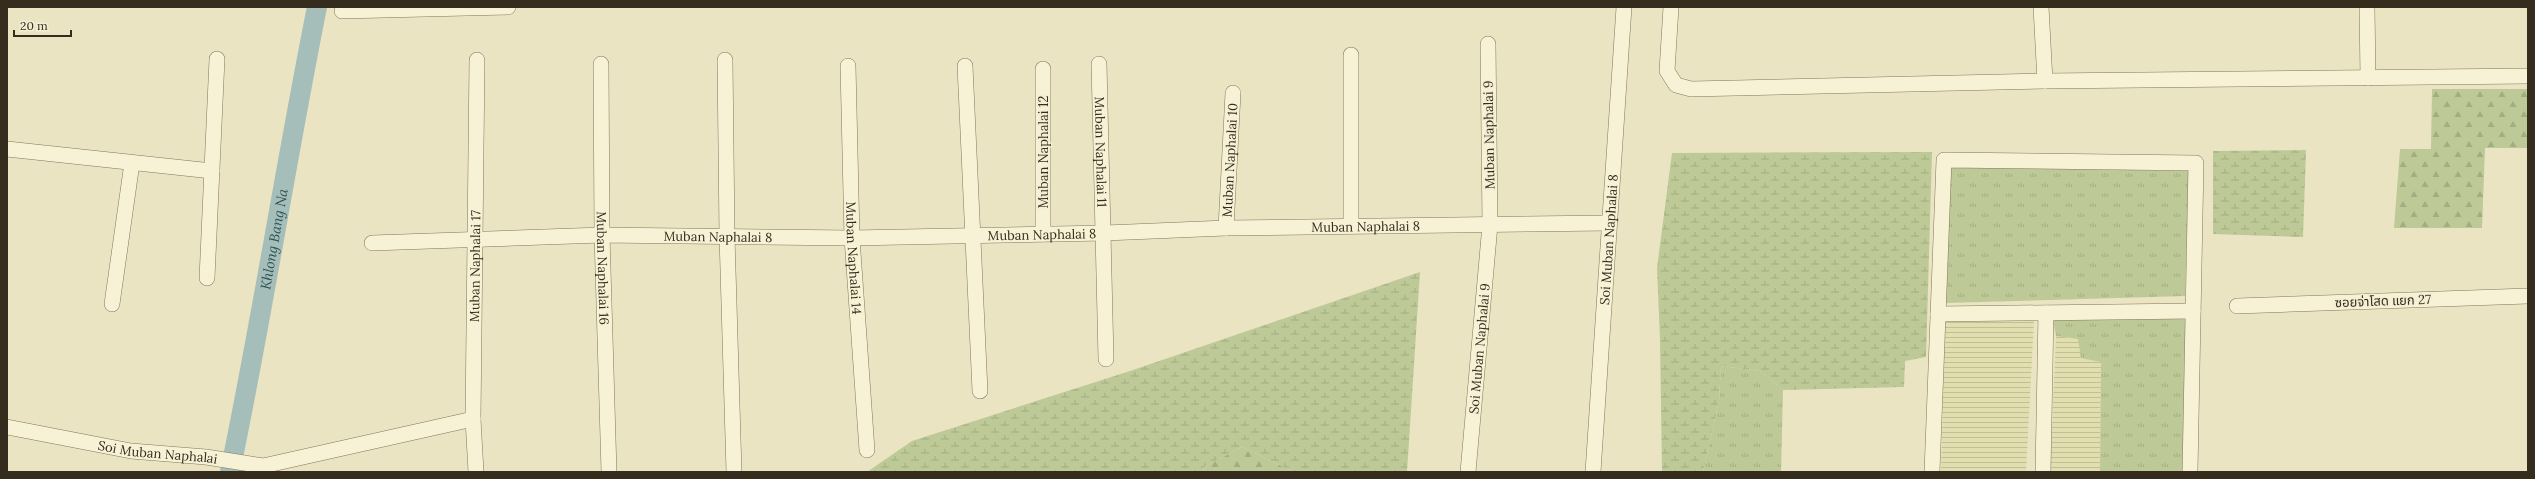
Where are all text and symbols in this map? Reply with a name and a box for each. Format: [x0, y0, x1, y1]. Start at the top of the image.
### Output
scale bar [14, 12, 71, 38]
text: 20 m [20, 18, 48, 33]
street label: Muban Naphalai 9 [1480, 80, 1498, 190]
street label: Muban Naphalai 12 [1035, 95, 1052, 209]
street label: Muban Naphalai 11 [1091, 96, 1111, 208]
street label: Muban Naphalai 10 [1218, 103, 1241, 218]
street label: Soi Muban Naphalai 8 [1596, 174, 1621, 305]
water label: Khlong Bang Na [256, 187, 292, 291]
street label: Muban Naphalai 14 [843, 201, 866, 315]
street label: Muban Naphalai 17 [466, 210, 484, 322]
street label: Muban Naphalai 16 [593, 211, 613, 325]
street label: Muban Naphalai 8 [1311, 217, 1420, 235]
street label: Muban Naphalai 8 [987, 225, 1096, 244]
street label: Muban Naphalai 8 [663, 227, 772, 246]
street label: Soi Muban Naphalai 9 [1465, 282, 1493, 415]
street label: ซอยจ่าโสด แยก 27 [2335, 291, 2431, 311]
street label: Soi Muban Naphalai [97, 436, 219, 467]

